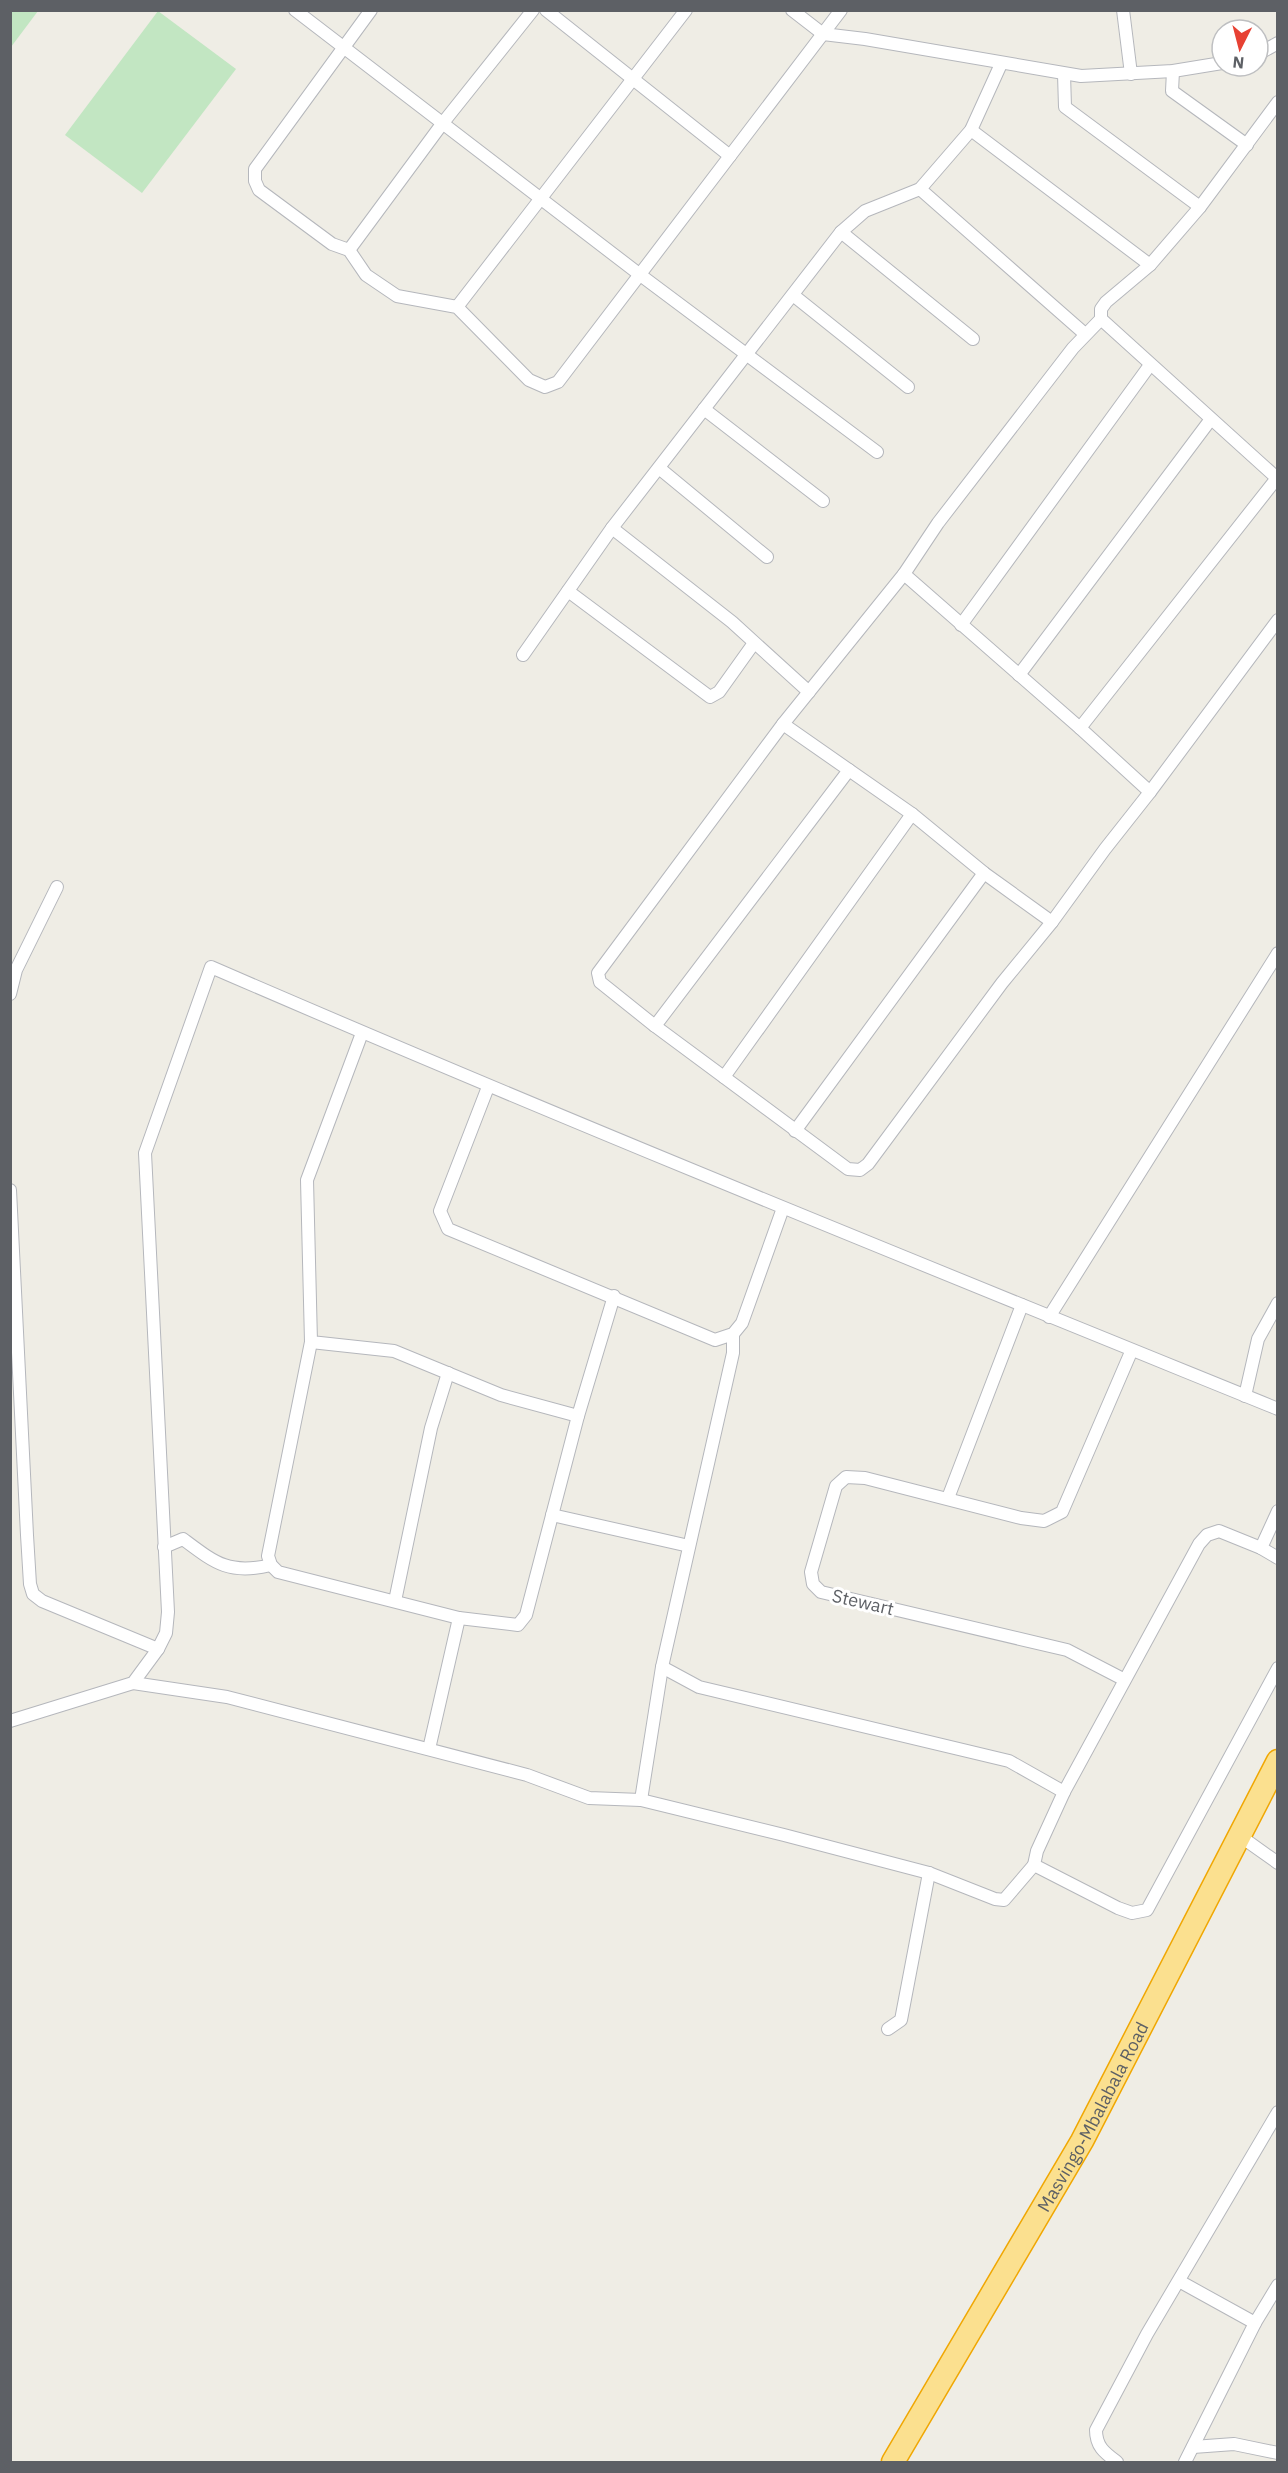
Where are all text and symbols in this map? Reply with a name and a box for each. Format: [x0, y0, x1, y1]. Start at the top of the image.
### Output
north arrow [1210, 18, 1270, 78]
text: N [1232, 52, 1245, 73]
street label: Stewart [830, 1584, 896, 1620]
street label: Masvingo-Mbalabala Road [1032, 2018, 1153, 2216]

